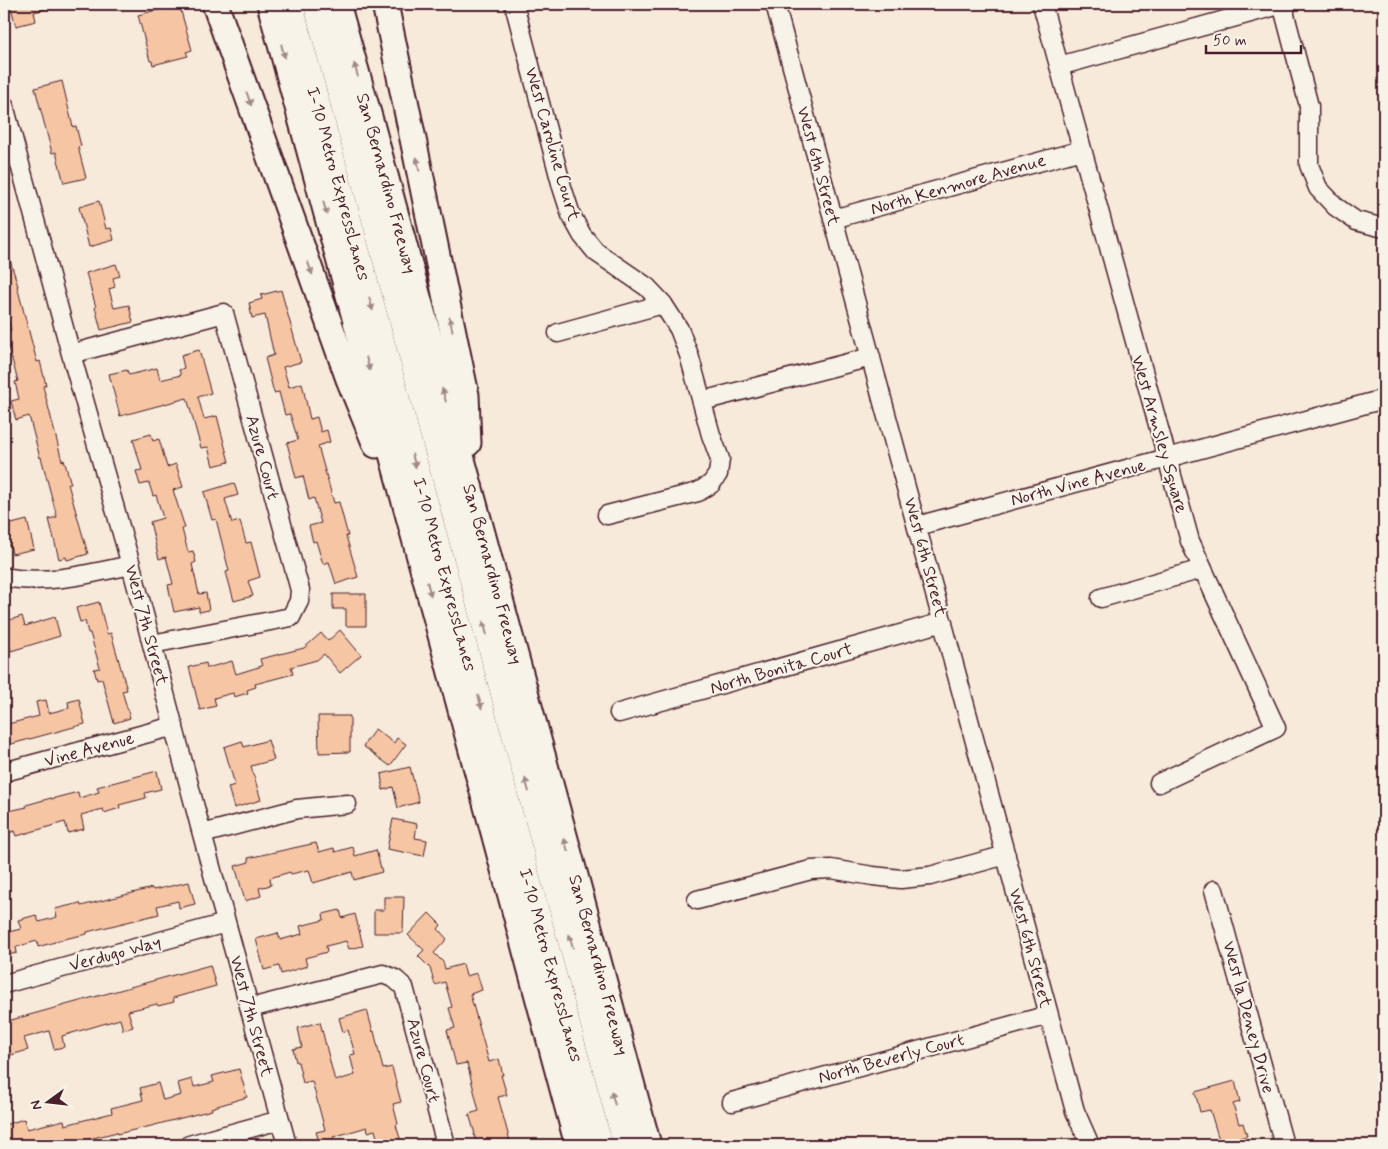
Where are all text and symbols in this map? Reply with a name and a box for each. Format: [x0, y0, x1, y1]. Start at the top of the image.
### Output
scale bar [1206, 22, 1300, 54]
text: 50 m [1213, 31, 1247, 51]
one-way arrow [279, 43, 287, 58]
one-way arrow [352, 62, 360, 77]
street label: West Caroline Court [519, 65, 586, 224]
street label: I-10 Metro ExpressLanes [300, 84, 376, 283]
street label: San Bernardino Freeway [350, 90, 422, 276]
one-way arrow [245, 92, 253, 107]
street label: West 6th Street [791, 104, 846, 229]
street label: North Kenmore Avenue [868, 148, 1049, 221]
one-way arrow [414, 156, 422, 172]
one-way arrow [322, 200, 330, 215]
one-way arrow [307, 261, 314, 276]
one-way arrow [367, 297, 375, 312]
one-way arrow [446, 315, 454, 331]
street label: West Armsley Square [1125, 352, 1193, 516]
one-way arrow [364, 357, 372, 372]
one-way arrow [440, 388, 448, 403]
street label: Azure Court [239, 412, 285, 503]
street label: North Vine Avenue [1008, 453, 1148, 513]
one-way arrow [410, 454, 418, 469]
street label: I-10 Metro ExpressLanes [406, 475, 482, 674]
street label: San Bernardino Freeway [456, 481, 528, 667]
street label: West 6th Street [898, 495, 953, 620]
street label: West 7th Street [118, 562, 174, 689]
one-way arrow [425, 581, 433, 596]
one-way arrow [481, 620, 489, 635]
street label: North Bonita Court [707, 637, 855, 701]
one-way arrow [476, 695, 484, 710]
street label: Vine Avenue [42, 726, 137, 773]
one-way arrow [523, 777, 531, 792]
one-way arrow [562, 837, 570, 853]
street label: I-10 Metro ExpressLanes [512, 866, 588, 1065]
street label: San Bernardino Freeway [562, 872, 634, 1058]
street label: West 6th Street [1003, 886, 1058, 1011]
street label: Verdugo Way [67, 930, 164, 978]
one-way arrow [567, 934, 575, 949]
street label: West la Deney Drive [1216, 938, 1280, 1096]
street label: West 7th Street [223, 953, 279, 1080]
street label: Azure Court [400, 1015, 446, 1106]
street label: North Beverly Court [816, 1028, 967, 1090]
north arrow [22, 1076, 72, 1126]
one-way arrow [609, 1091, 617, 1106]
text: N [27, 1098, 46, 1112]

